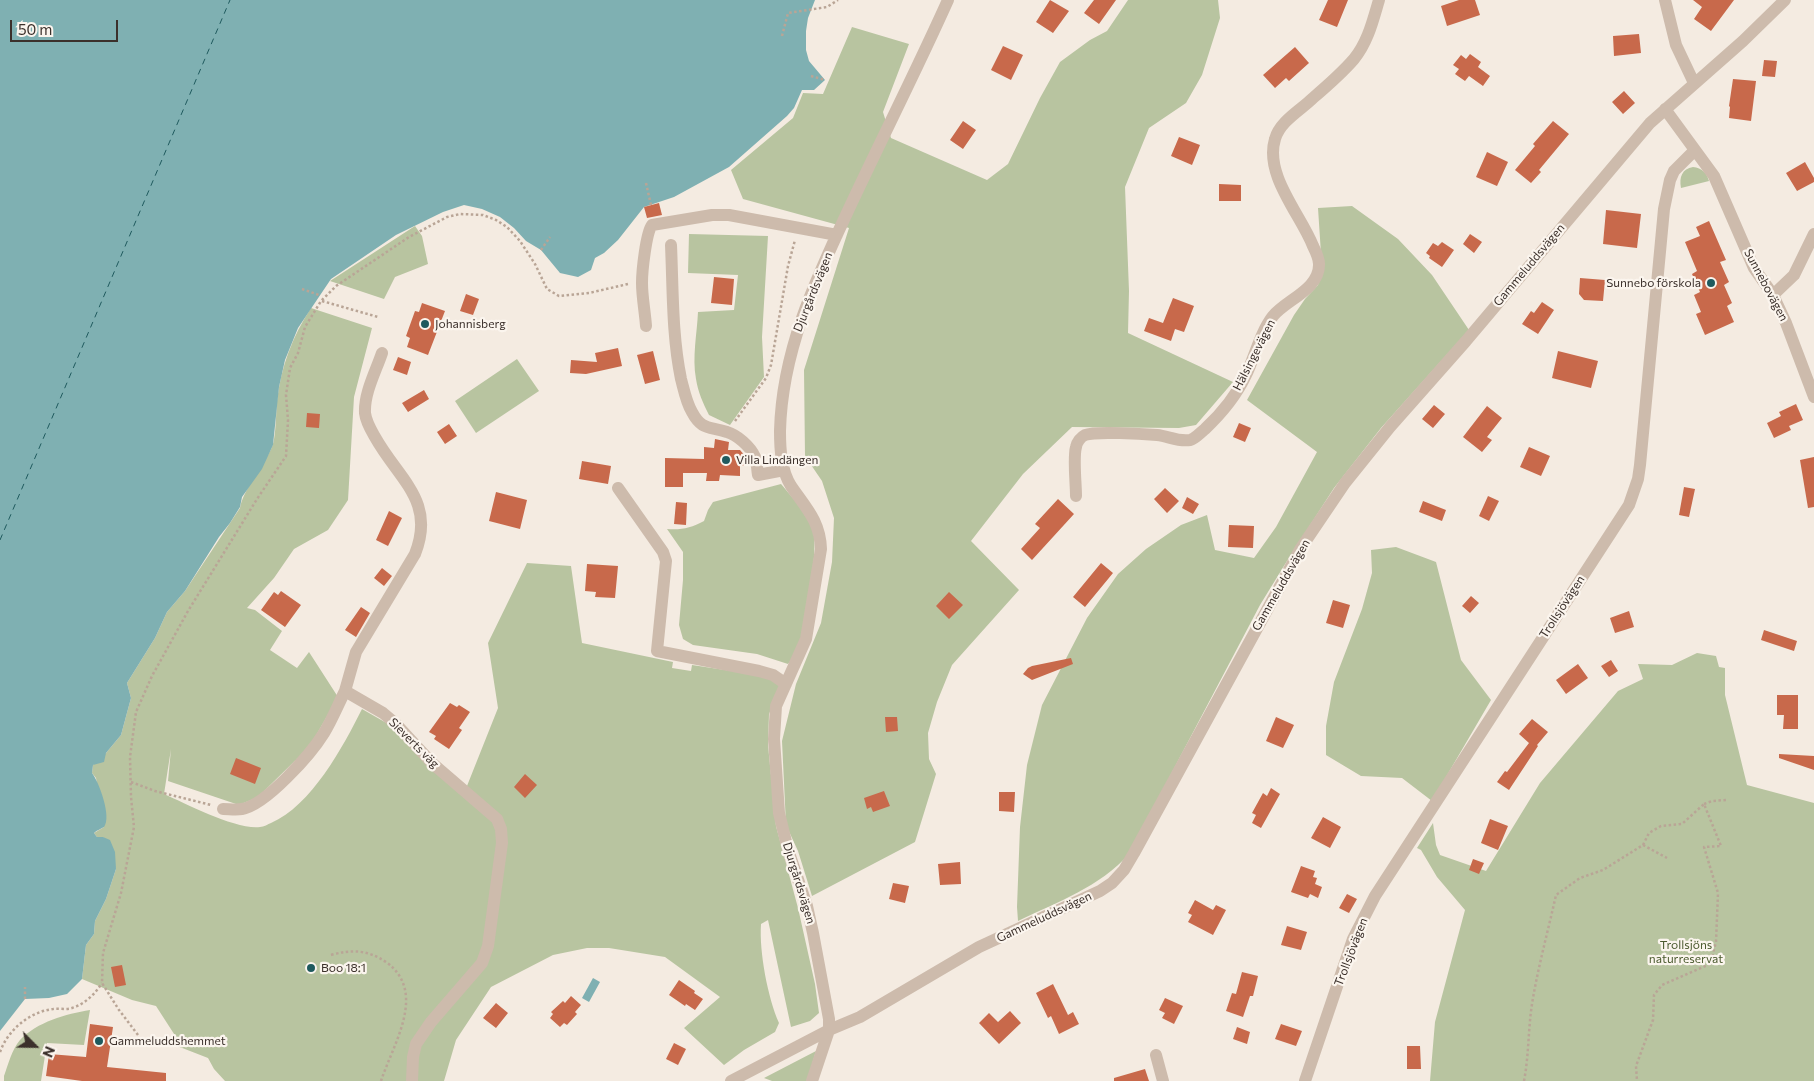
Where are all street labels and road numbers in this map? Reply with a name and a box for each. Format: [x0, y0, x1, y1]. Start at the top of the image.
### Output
street label: Gammeluddsvägen [1490, 221, 1568, 309]
street label: Sunnebovägen [1741, 246, 1791, 324]
street label: Djurgårdsvägen [790, 250, 836, 334]
street label: Hälsingevägen [1230, 317, 1278, 393]
street label: Gammeluddsvägen [1249, 537, 1313, 633]
street label: Trollsjövägen [1536, 573, 1588, 641]
street label: Sieverts väg [386, 715, 442, 771]
street label: Djurgårdsvägen [780, 840, 818, 926]
street label: Gammeluddsvägen [994, 889, 1094, 945]
street label: Trollsjövägen [1331, 916, 1371, 988]

